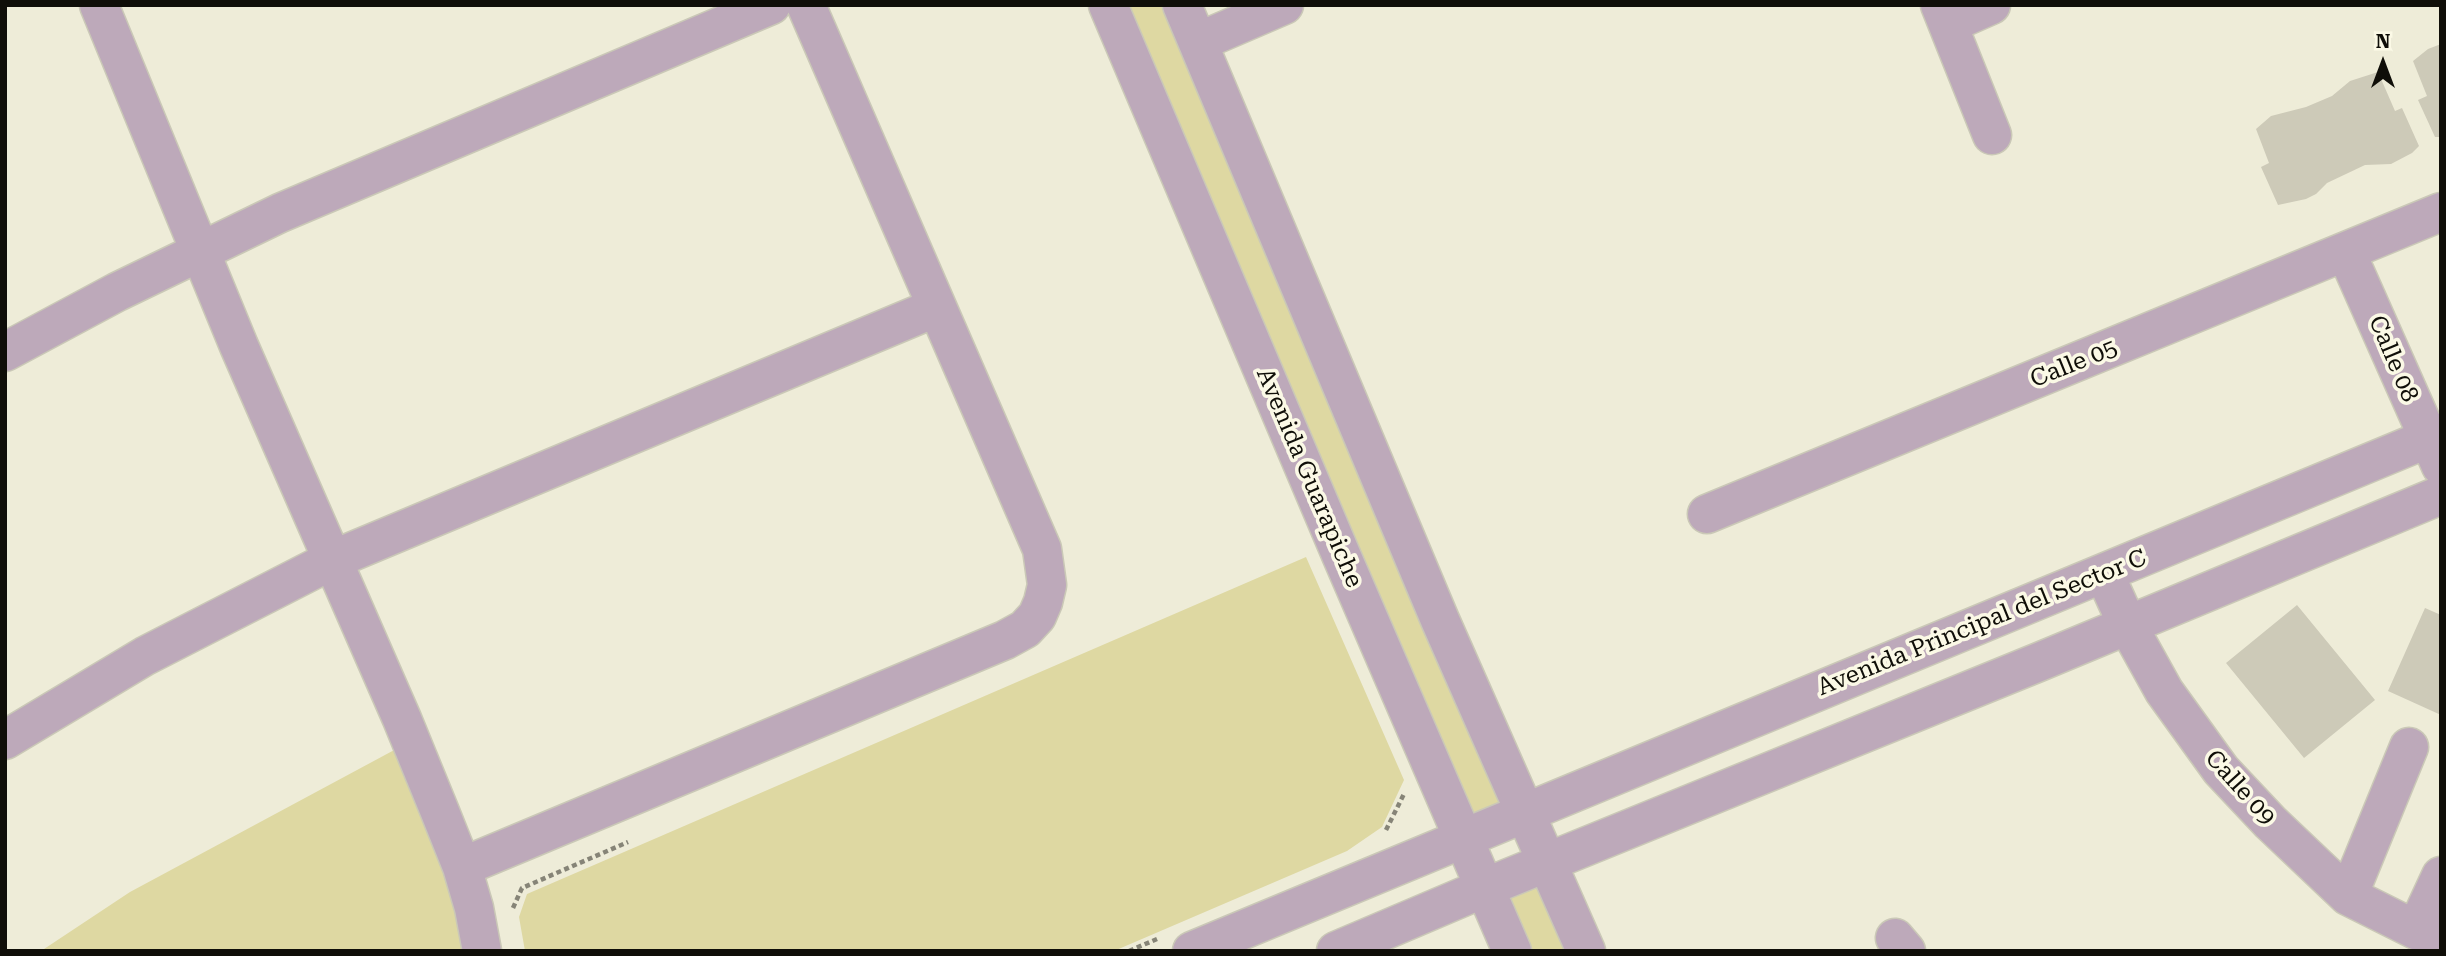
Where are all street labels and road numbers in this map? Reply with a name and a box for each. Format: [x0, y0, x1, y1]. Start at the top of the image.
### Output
street label: Calle 08 [2362, 311, 2424, 407]
street label: Calle 05 [2026, 334, 2122, 394]
street label: Avenida Guarapiche [1250, 364, 1368, 592]
street label: Avenida Principal del Sector C [1813, 544, 2151, 702]
street label: Calle 09 [2199, 744, 2281, 832]

